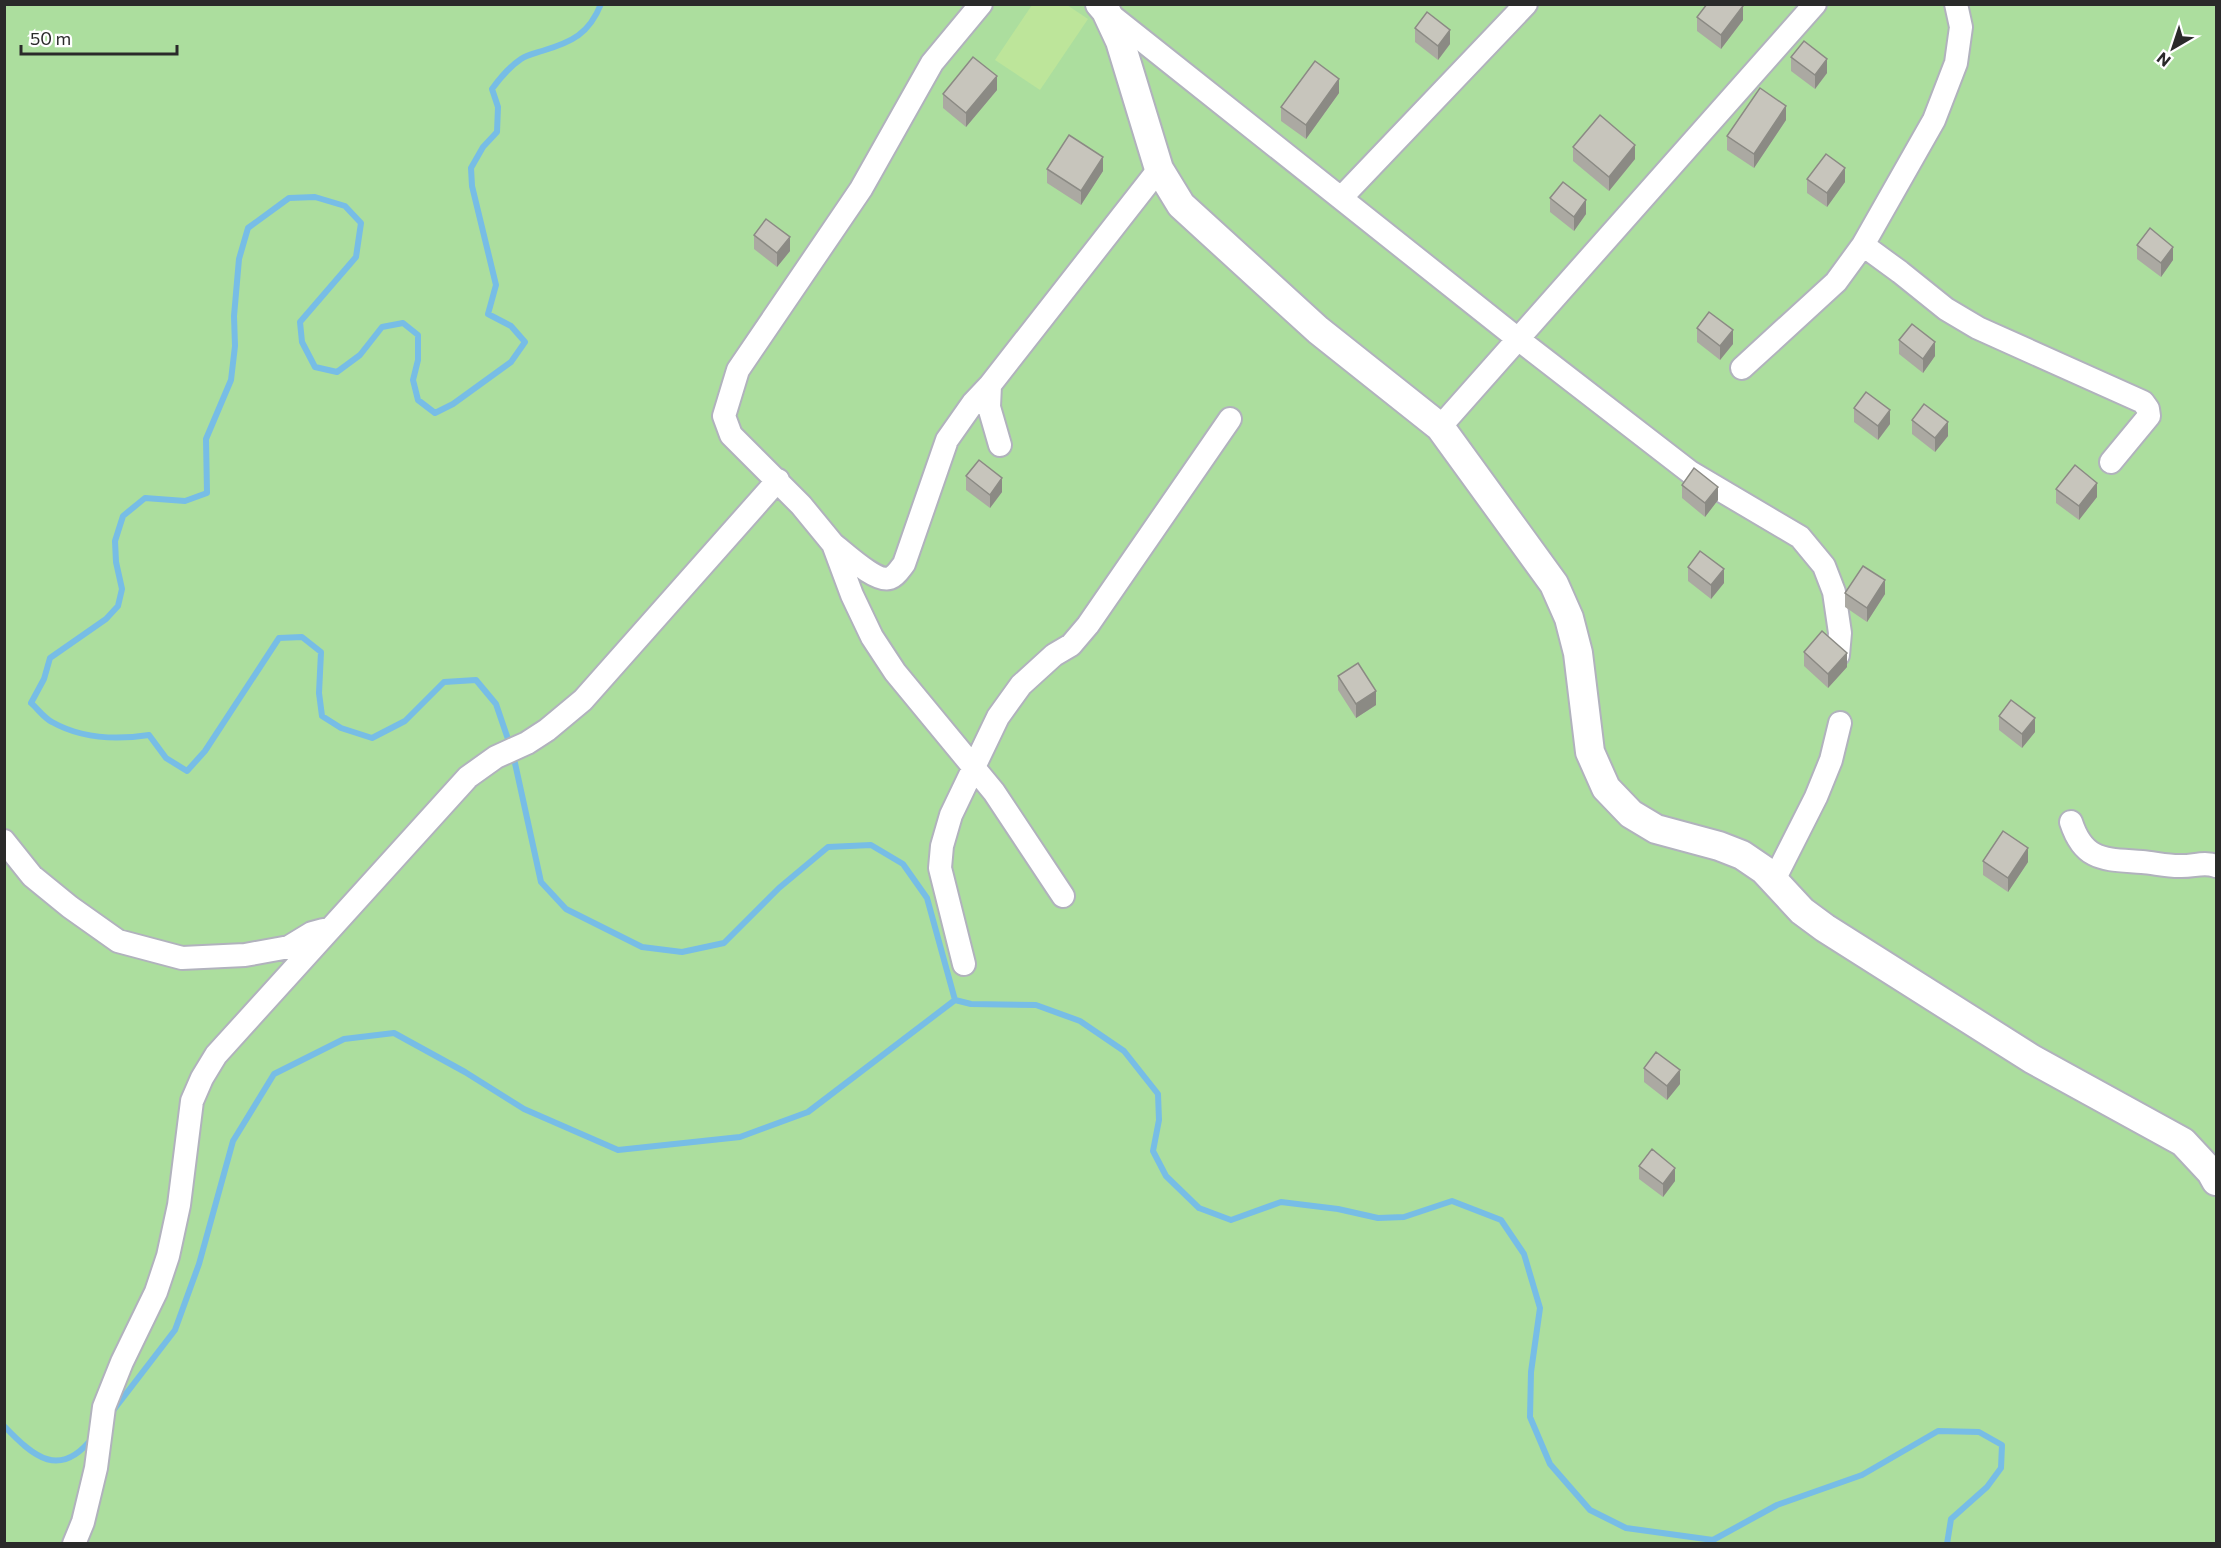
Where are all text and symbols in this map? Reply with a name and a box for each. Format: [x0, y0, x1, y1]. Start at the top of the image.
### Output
scale bar [21, 18, 177, 56]
north arrow [2143, 18, 2203, 78]
text: 50 m [30, 27, 71, 49]
text: N [2153, 49, 2174, 71]

